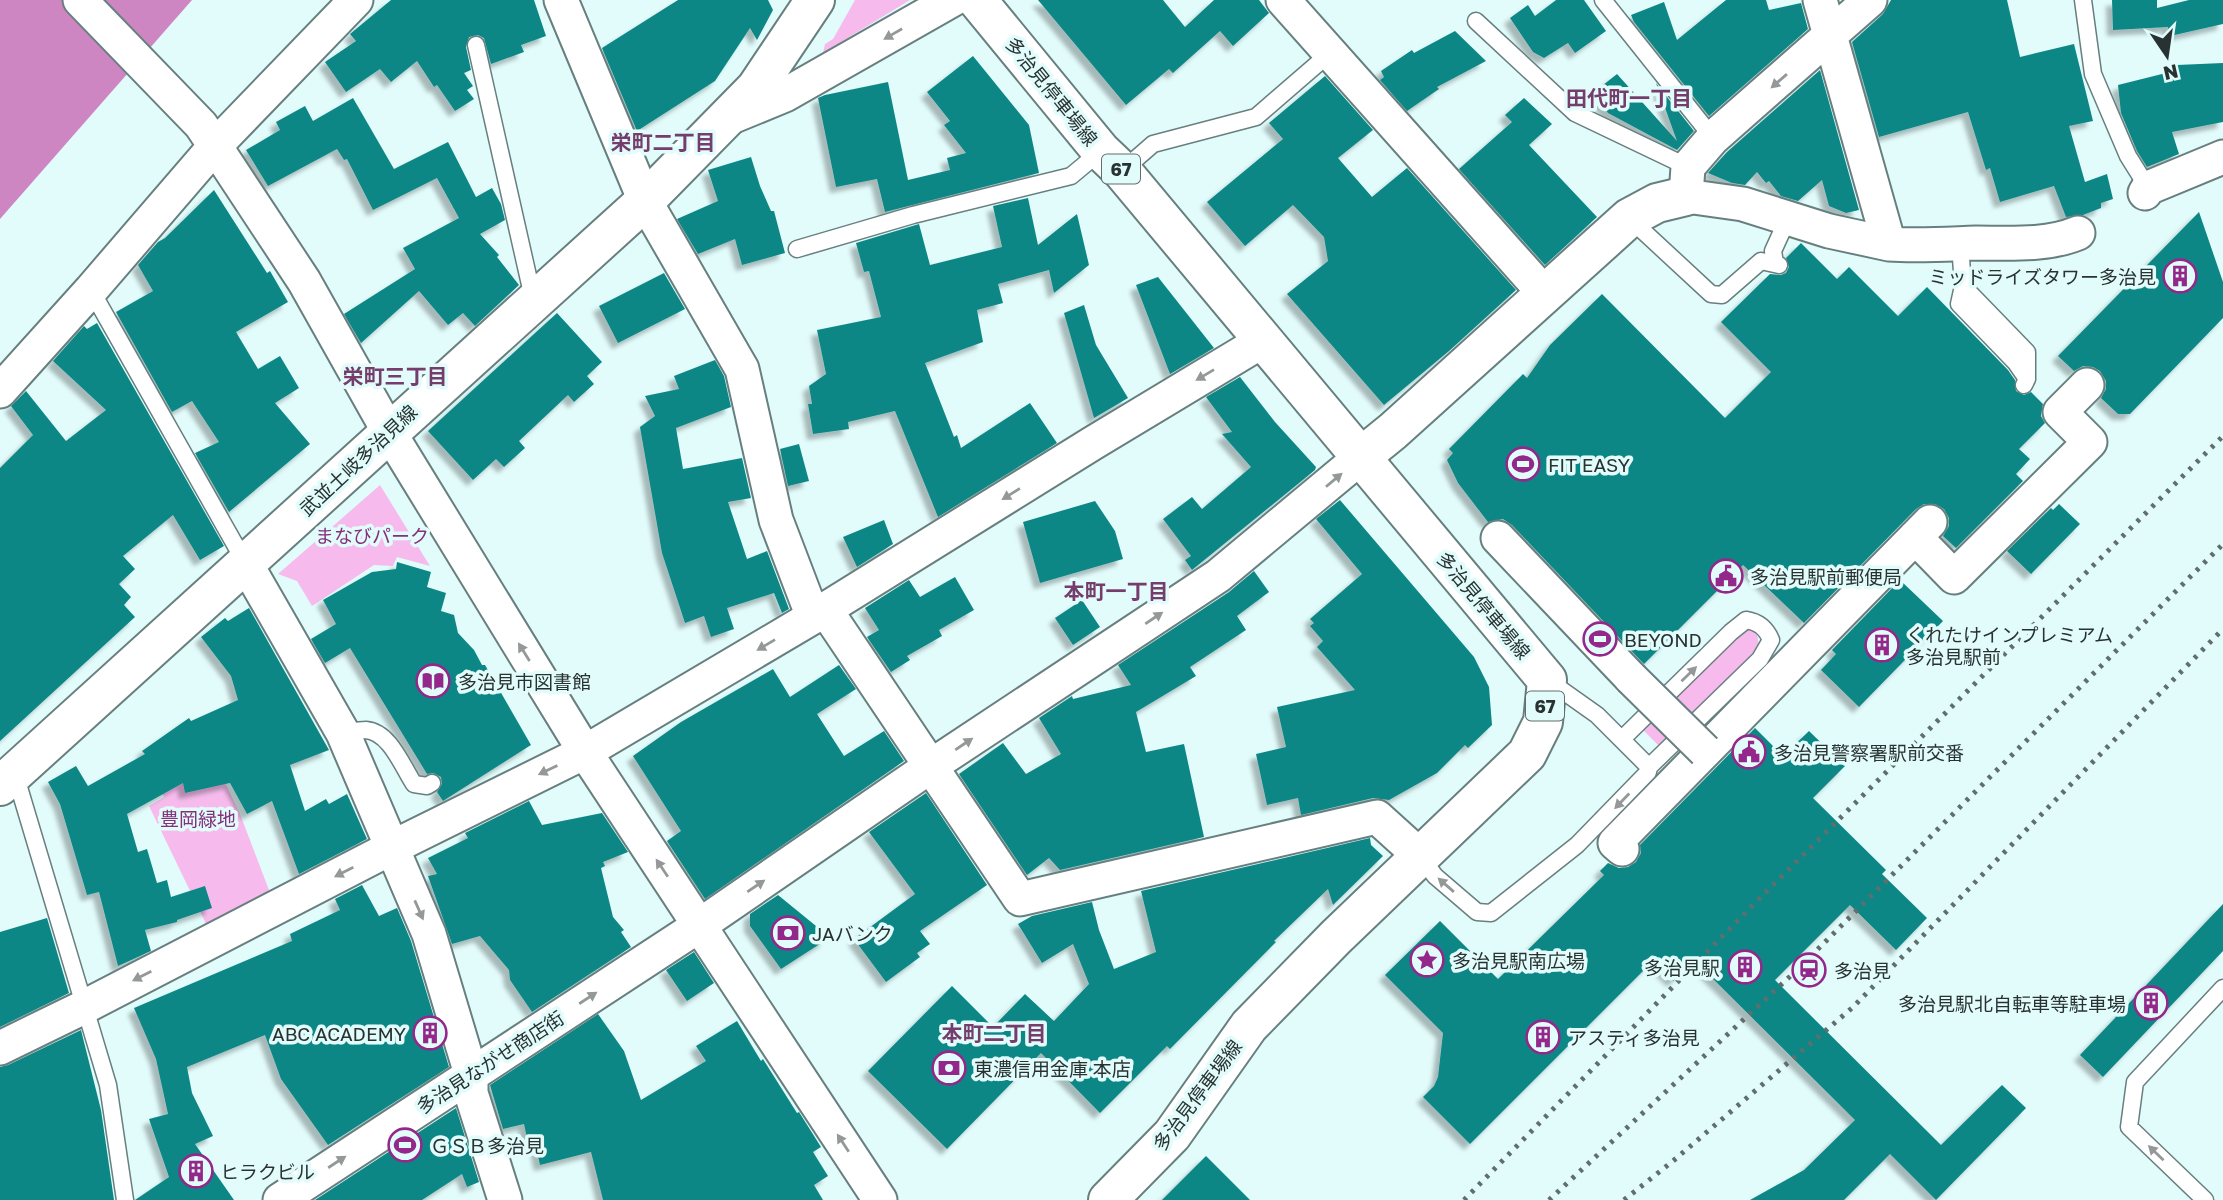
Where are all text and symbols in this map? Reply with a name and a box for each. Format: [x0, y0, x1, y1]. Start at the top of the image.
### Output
north arrow [2132, 21, 2202, 91]
one-way arrow [883, 28, 902, 40]
street label: 多治見停車場線 [1001, 32, 1103, 150]
text: N [2161, 60, 2181, 86]
one-way arrow [1770, 73, 1787, 88]
district label: 田代町一丁目 [1566, 85, 1692, 111]
district label: 栄町二丁目 [611, 129, 716, 155]
road number: 67 [1102, 154, 1140, 184]
building icon: ミッドライズタワー多治見 [2161, 257, 2199, 295]
place label: ミッドライズタワー多治見 [1929, 265, 2156, 288]
district label: 栄町三丁目 [343, 363, 448, 389]
one-way arrow [1195, 369, 1214, 381]
street label: 武並土岐多治見線 [295, 400, 421, 520]
sports icon: FIT EASY [1504, 445, 1542, 483]
place label: FIT EASY [1548, 453, 1630, 476]
one-way arrow [1325, 473, 1342, 488]
one-way arrow [1001, 487, 1020, 500]
park label: まなびパーク [315, 524, 429, 547]
street label: 多治見停車場線 [1432, 547, 1536, 663]
public building icon: 多治見駅前郵便局 [1707, 557, 1745, 595]
place label: 多治見駅前郵便局 [1750, 565, 1902, 588]
district label: 本町一丁目 [1064, 578, 1169, 604]
one-way arrow [1144, 612, 1164, 625]
sports icon: BEYOND [1581, 620, 1619, 658]
place label: くれたけインプレミアム 多治見駅前 [1906, 623, 2113, 668]
building icon: くれたけインプレミアム 多治見駅前 [1863, 626, 1901, 664]
place label: BEYOND [1624, 628, 1702, 651]
one-way arrow [757, 638, 776, 651]
one-way arrow [517, 643, 530, 662]
library icon: 多治見市図書館 [414, 662, 452, 700]
one-way arrow [1680, 666, 1697, 682]
place label: 多治見市図書館 [458, 670, 591, 693]
road number: 67 [1526, 692, 1564, 720]
public building icon: 多治見警察署駅前交番 [1730, 733, 1768, 771]
one-way arrow [955, 738, 974, 751]
place label: 多治見警察署駅前交番 [1774, 741, 1964, 764]
one-way arrow [538, 765, 558, 776]
one-way arrow [1613, 792, 1630, 809]
park label: 豊岡緑地 [160, 807, 236, 830]
one-way arrow [655, 859, 669, 877]
one-way arrow [334, 865, 354, 877]
one-way arrow [1437, 877, 1455, 893]
one-way arrow [747, 879, 765, 893]
one-way arrow [413, 900, 425, 920]
bank icon: JAバンク [769, 914, 807, 952]
place label: JAバンク [812, 922, 893, 945]
place icon: 多治見駅南広場 [1408, 941, 1446, 979]
building icon: 多治見駅 [1726, 948, 1764, 986]
place label: 多治見駅南広場 [1452, 949, 1585, 972]
station icon: 多治見 [1790, 951, 1828, 989]
place label: 多治見駅 [1644, 956, 1720, 979]
place label: 多治見 [1834, 959, 1891, 982]
one-way arrow [132, 970, 152, 982]
building icon: 多治見駅北自転車等駐車場 [2132, 984, 2170, 1022]
one-way arrow [579, 991, 598, 1004]
place label: 多治見駅北自転車等駐車場 [1898, 992, 2126, 1015]
street label: 多治見ながせ商店街 [412, 1006, 568, 1118]
building icon: ABC ACADEMY [411, 1014, 449, 1052]
building icon: アスティ多治見 [1524, 1018, 1562, 1056]
district label: 本町二丁目 [942, 1020, 1047, 1046]
place label: ABC ACADEMY [272, 1022, 406, 1045]
place label: アスティ多治見 [1568, 1026, 1700, 1049]
street label: 多治見停車場線 [1148, 1035, 1246, 1155]
bank icon: 東濃信用金庫 本店 [930, 1049, 968, 1087]
place label: 東濃信用金庫 本店 [974, 1057, 1131, 1080]
sports icon: ＧＳＢ多治見 [386, 1126, 424, 1164]
one-way arrow [836, 1133, 849, 1153]
place label: ＧＳＢ多治見 [430, 1134, 544, 1157]
one-way arrow [2148, 1145, 2165, 1161]
building icon: ヒラクビル [177, 1152, 215, 1190]
one-way arrow [327, 1156, 346, 1169]
place label: ヒラクビル [220, 1160, 315, 1183]

